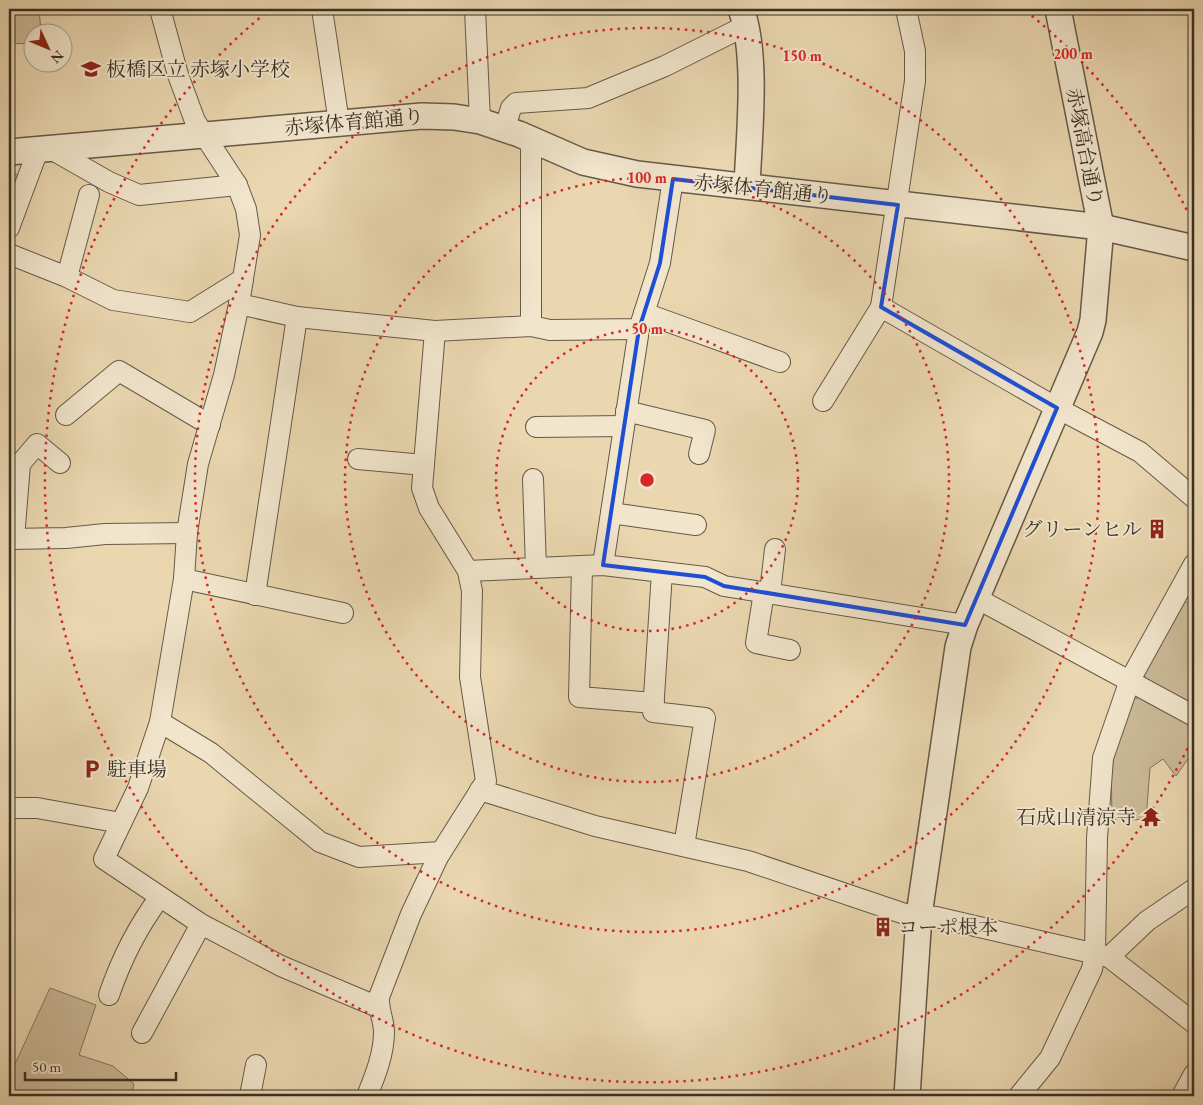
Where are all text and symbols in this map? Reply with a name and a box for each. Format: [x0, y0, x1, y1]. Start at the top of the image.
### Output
north arrow [22, 22, 72, 72]
text: 200 m [1053, 44, 1093, 63]
text: 150 m [782, 46, 822, 65]
text: N [46, 47, 68, 68]
place label: 板橋区立 赤塚小学校 [106, 56, 290, 82]
school or university icon: 板橋区立 赤塚小学校 [80, 58, 102, 80]
street label: 赤塚高台通り [1061, 86, 1109, 208]
street label: 赤塚体育館通り [283, 103, 425, 141]
text: 100 m [627, 168, 667, 187]
street label: 赤塚体育館通り [692, 169, 834, 209]
text: 50 m [631, 319, 663, 338]
centre of rings [638, 471, 656, 489]
place label: グリーンヒル [1022, 516, 1142, 542]
building icon: グリーンヒル [1146, 518, 1168, 540]
place label: 駐車場 [107, 756, 167, 782]
parking icon: 駐車場 [81, 758, 103, 780]
place label: 石成山清涼寺 [1016, 804, 1136, 830]
temple icon: 石成山清涼寺 [1140, 806, 1162, 828]
place label: コーポ根本 [898, 914, 998, 940]
building icon: コーポ根本 [872, 916, 894, 938]
scale bar [25, 1050, 176, 1082]
text: 50 m [32, 1057, 61, 1076]

